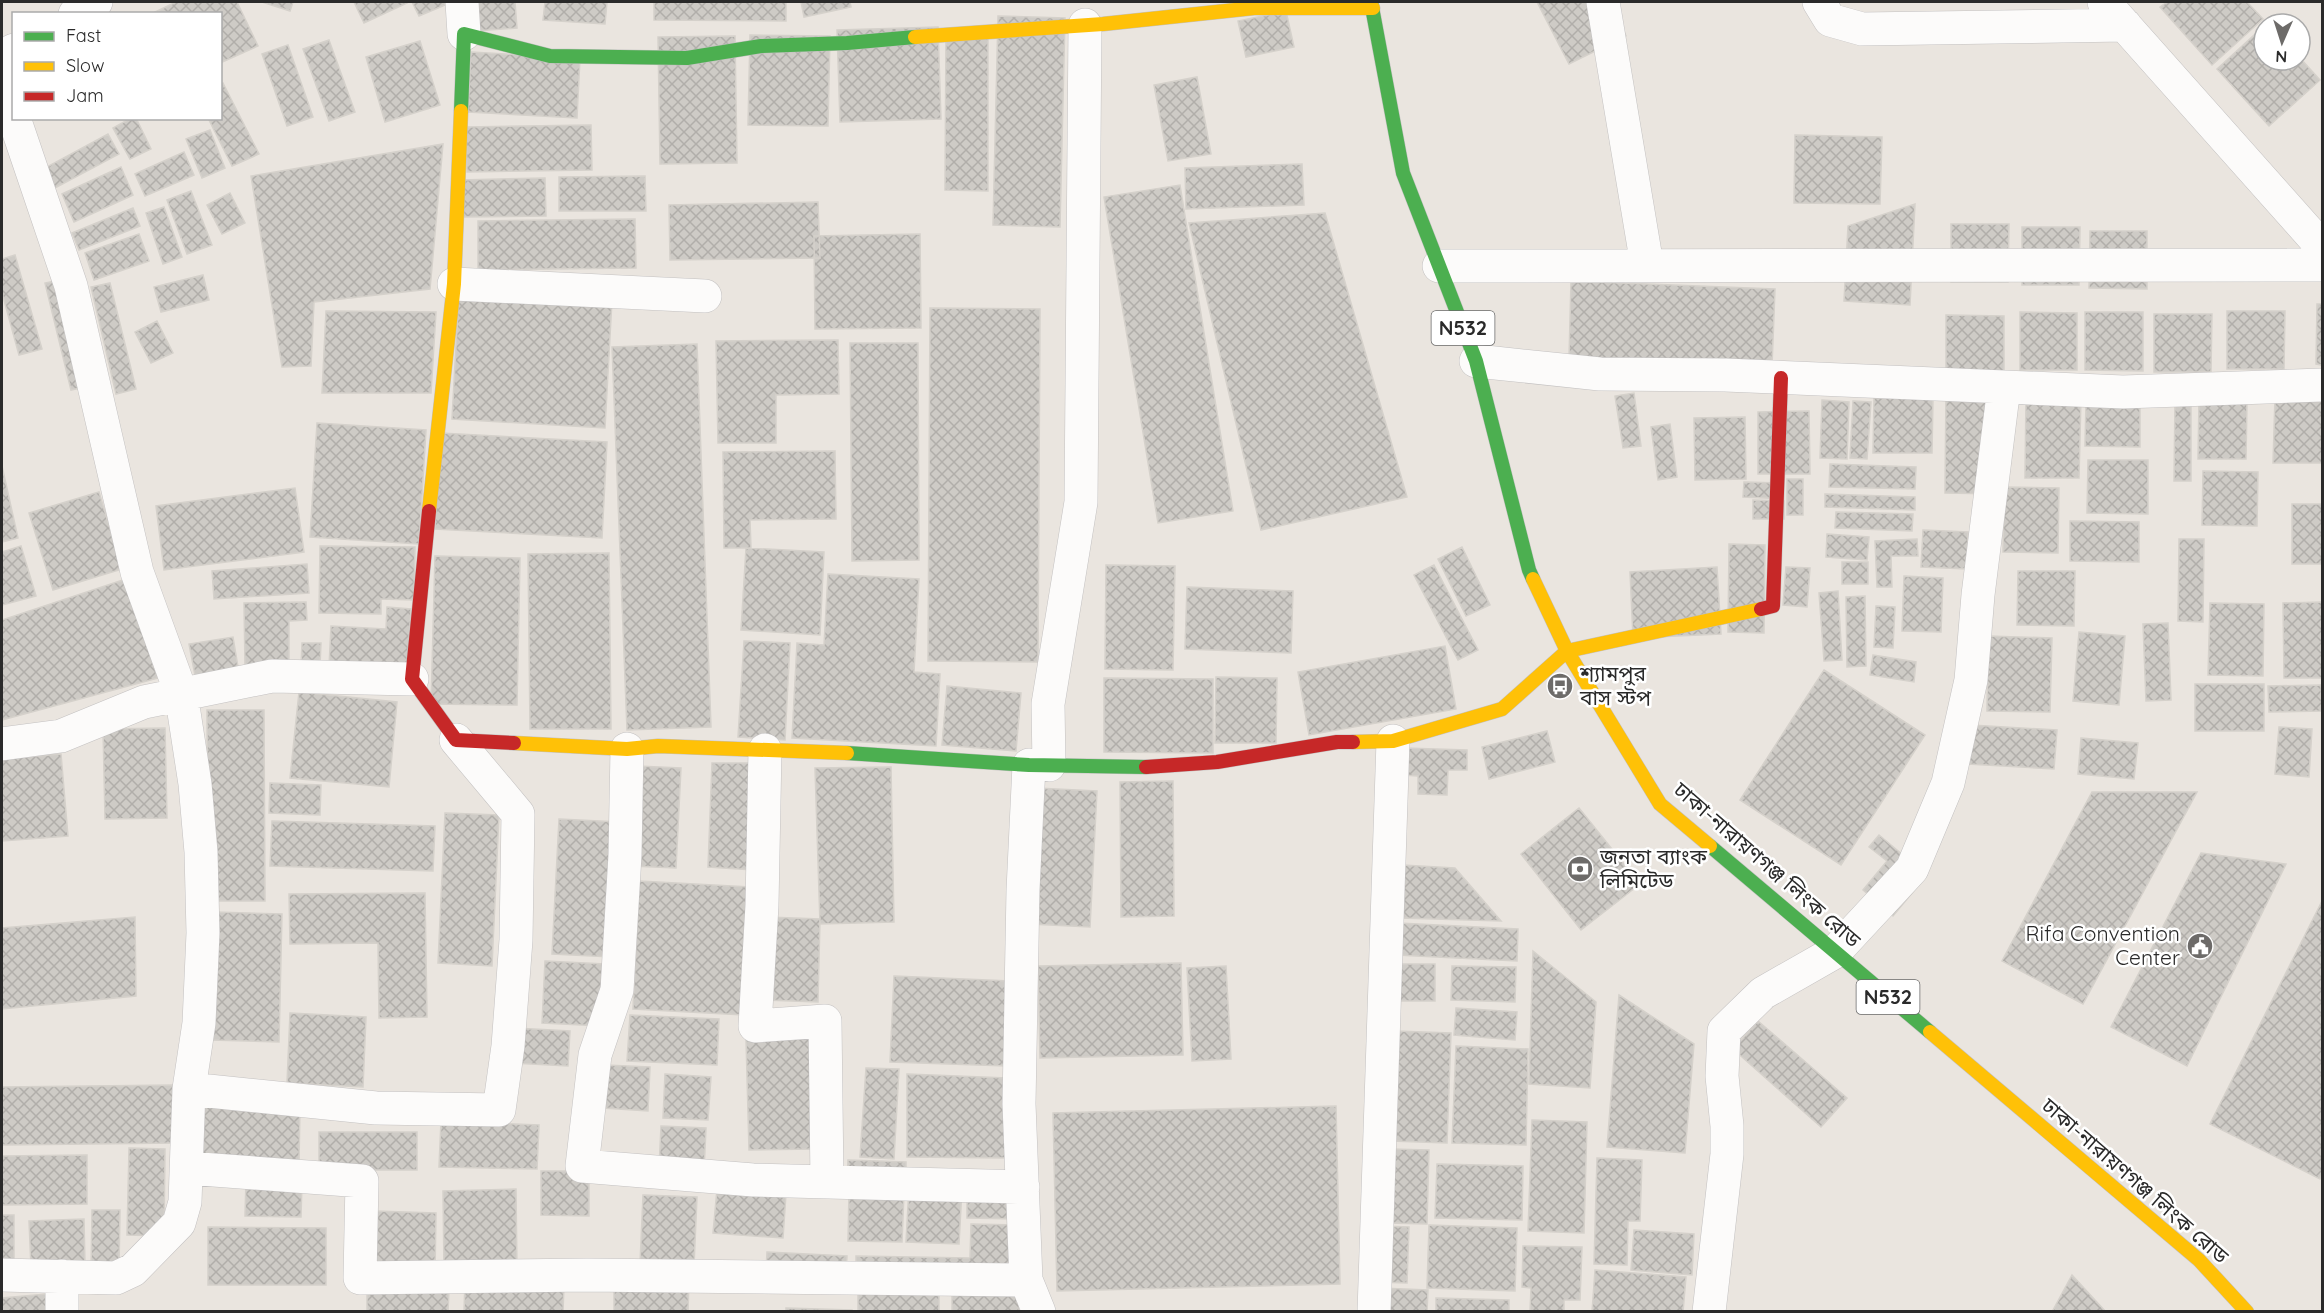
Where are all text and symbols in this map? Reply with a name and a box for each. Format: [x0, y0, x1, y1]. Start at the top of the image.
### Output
legend [12, 12, 222, 120]
north arrow [2252, 12, 2312, 72]
text: Fast [66, 24, 101, 47]
text: N [2275, 47, 2288, 67]
text: Slow [66, 54, 104, 77]
text: Jam [66, 84, 104, 107]
road number: N532 [1432, 311, 1494, 345]
place label: শ্যামপুর বাস স্টপ [1579, 660, 1652, 710]
bus stop icon: শ্যামপুর বাস স্টপ [1545, 671, 1575, 701]
street label: ঢাকা-নারায়ণগঞ্জ লিংক রোড [1668, 775, 1867, 953]
place label: জনতা ব্যাংক লিমিটেড [1599, 843, 1708, 893]
bank icon: জনতা ব্যাংক লিমিটেড [1565, 854, 1595, 884]
place label: Rifa Convention Center [2026, 920, 2180, 970]
public building icon: Rifa Convention Center [2185, 931, 2215, 961]
road number: N532 [1856, 980, 1920, 1014]
street label: ঢাকা-নারায়ণগঞ্জ লিংক রোড [2036, 1091, 2235, 1269]

